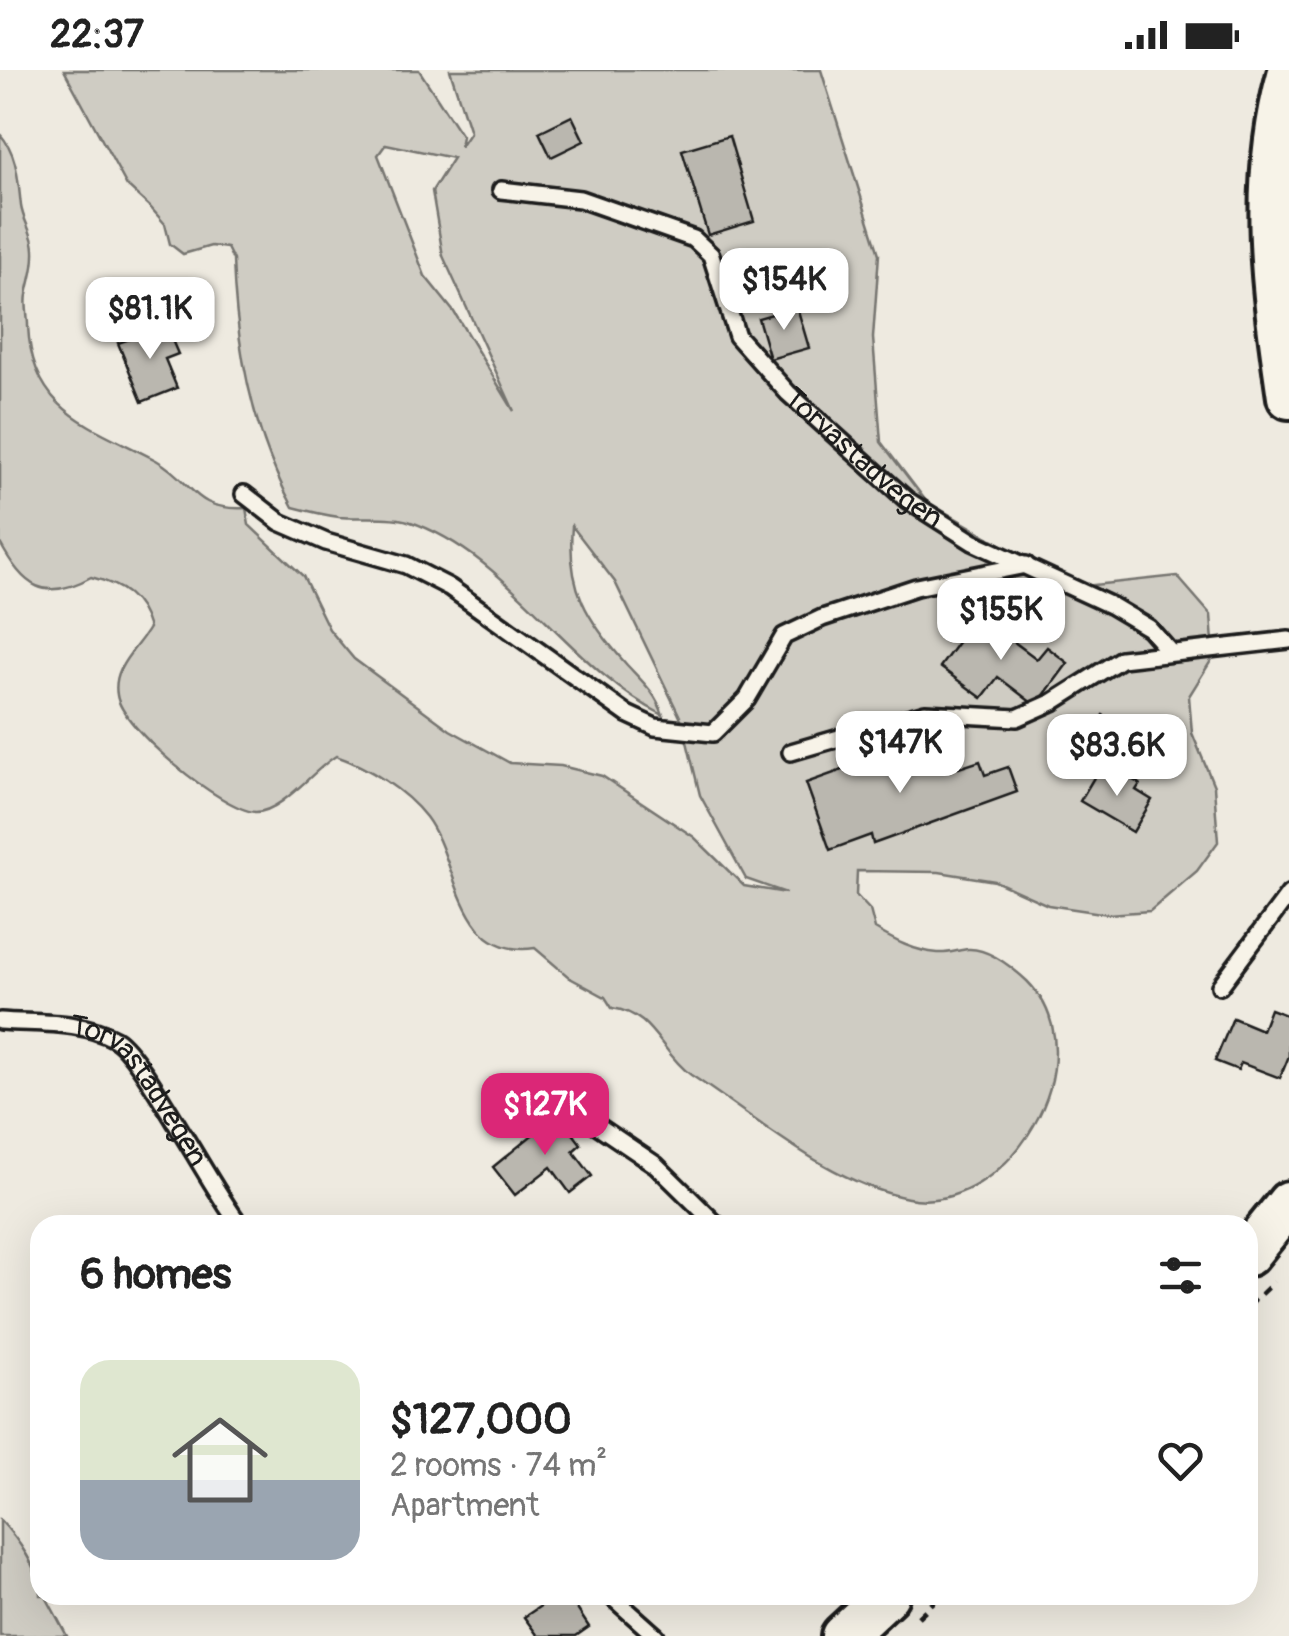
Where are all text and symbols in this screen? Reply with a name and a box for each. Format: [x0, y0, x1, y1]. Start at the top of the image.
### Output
text: 22:37 [50, 11, 144, 59]
pin: $154K [714, 248, 854, 333]
text: $154K [741, 260, 827, 300]
pin: $81.1K [69, 277, 231, 362]
text: $81.1K [108, 289, 192, 329]
street label: Torvastadvegen [776, 380, 950, 537]
pin: $155K [931, 578, 1071, 663]
text: $155K [959, 590, 1043, 630]
pin: $147K [830, 711, 970, 796]
pin: $83.6K [1036, 714, 1198, 799]
text: $147K [858, 723, 942, 763]
text: $83.6K [1069, 726, 1165, 766]
street label: Torvastadvegen [67, 1007, 216, 1173]
pin: $127K [475, 1073, 615, 1158]
text: $127K [503, 1085, 587, 1125]
icon: filters [1153, 1248, 1208, 1303]
text: 6 homes [80, 1249, 231, 1301]
text: $127,000 [390, 1394, 572, 1446]
icon: home [160, 1400, 280, 1520]
icon: heart [1153, 1433, 1208, 1488]
text: 2 rooms · 74 m² [390, 1446, 607, 1486]
text: Apartment [390, 1486, 539, 1526]

